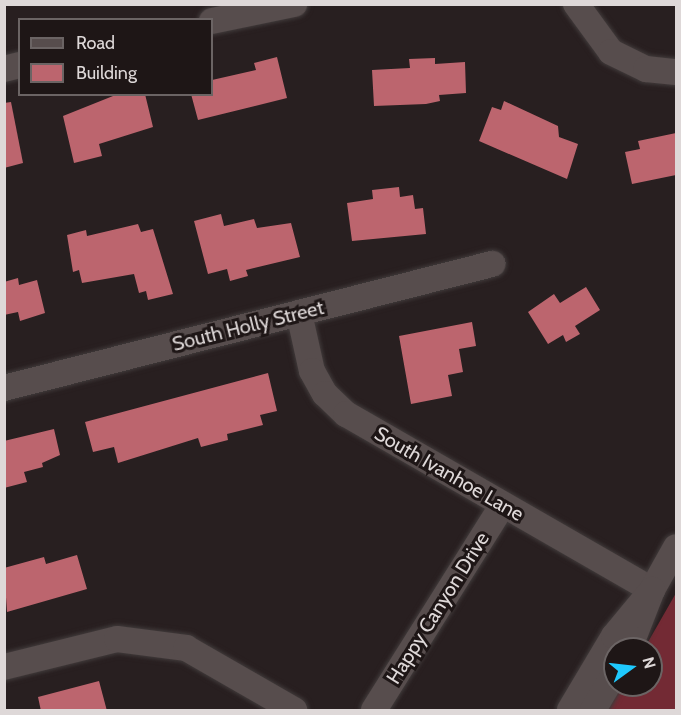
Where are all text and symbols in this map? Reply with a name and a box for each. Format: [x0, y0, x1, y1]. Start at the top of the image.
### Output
legend [18, 18, 213, 96]
text: Road [76, 32, 115, 54]
text: Building [76, 62, 137, 84]
street label: South Holly Street [170, 296, 326, 356]
street label: South Ivanhoe Lane [370, 422, 528, 526]
street label: Happy Canyon Drive [382, 528, 494, 688]
north arrow [603, 637, 663, 697]
text: N [638, 655, 660, 671]

